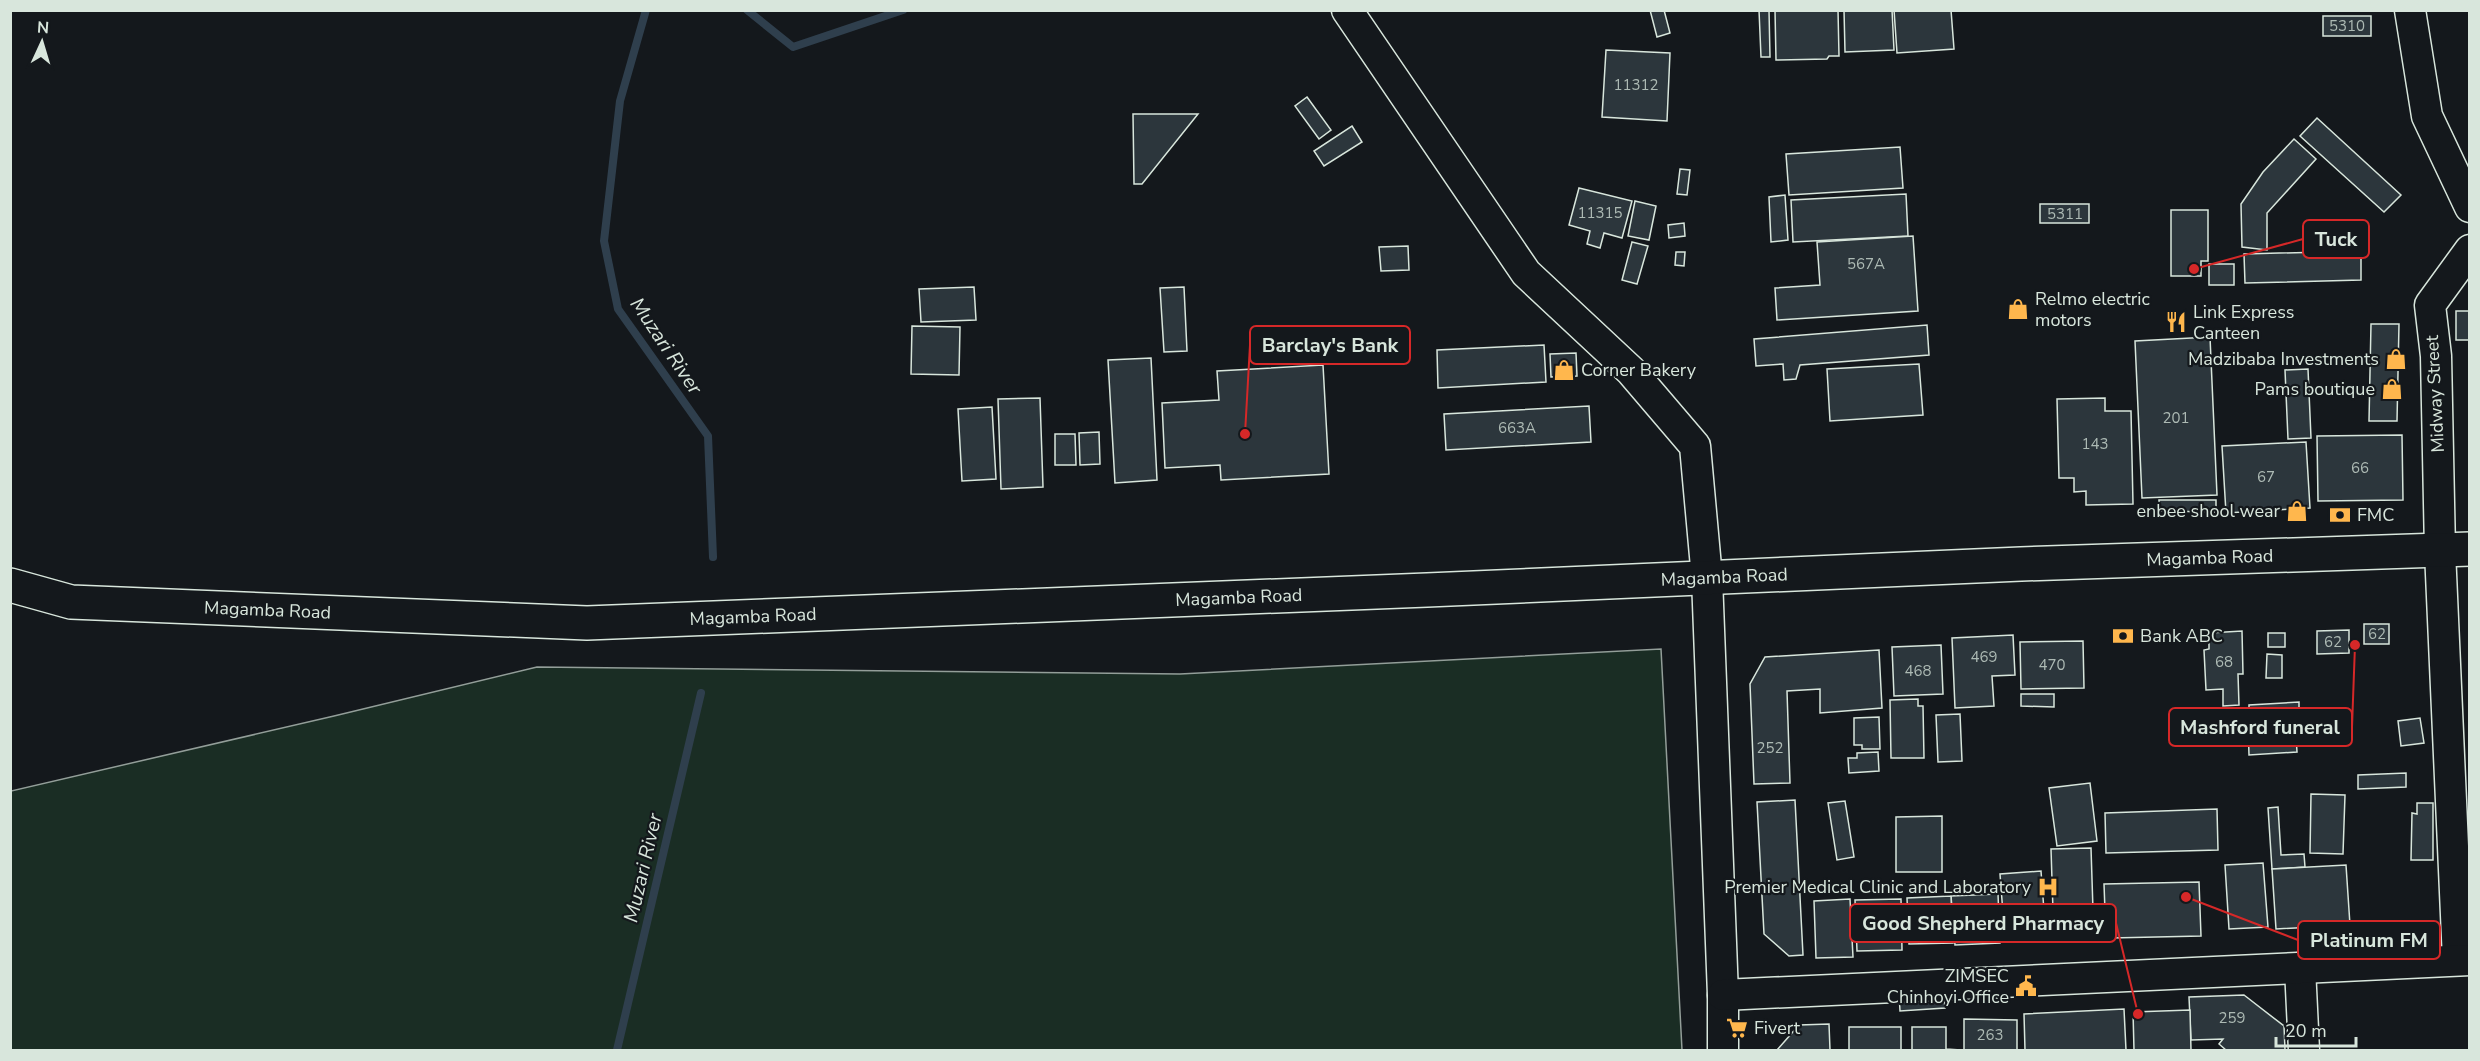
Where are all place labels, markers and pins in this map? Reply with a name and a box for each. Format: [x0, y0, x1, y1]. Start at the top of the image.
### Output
callout: Tuck [2303, 220, 2369, 258]
place label: Relmo electric motors [2035, 287, 2150, 332]
shop icon: Relmo electric motors [2006, 297, 2030, 321]
place label: Link Express Canteen [2193, 300, 2294, 345]
restaurant icon: Link Express Canteen [2164, 310, 2188, 334]
callout: Barclay's Bank [1250, 326, 1410, 364]
place label: Madzibaba Investments [2188, 347, 2379, 371]
shop icon: Madzibaba Investments [2384, 347, 2408, 371]
shop icon: Corner Bakery [1552, 358, 1576, 382]
place label: Corner Bakery [1581, 358, 1697, 382]
place label: Pams boutique [2255, 377, 2375, 401]
shop icon: Pams boutique [2380, 377, 2404, 401]
place label: enbee shool wear [2137, 499, 2281, 523]
shop icon: enbee shool wear [2285, 499, 2309, 523]
bank icon: FMC [2328, 503, 2352, 527]
place label: FMC [2357, 503, 2394, 527]
bank icon: Bank ABC [2111, 624, 2135, 648]
place label: Bank ABC [2140, 624, 2223, 648]
callout: Mashford funeral [2169, 708, 2352, 746]
place label: Premier Medical Clinic and Laboratory [1724, 875, 2032, 899]
hospital icon: Premier Medical Clinic and Laboratory [2036, 875, 2060, 899]
callout: Good Shepherd Pharmacy [1850, 904, 2116, 942]
callout: Platinum FM [2298, 921, 2440, 959]
place label: ZIMSEC Chinhoyi Office [1887, 964, 2009, 1009]
public building icon: ZIMSEC Chinhoyi Office [2014, 974, 2038, 998]
supermarket icon: Fivert [1725, 1016, 1749, 1040]
place label: Fivert [1754, 1016, 1801, 1040]

